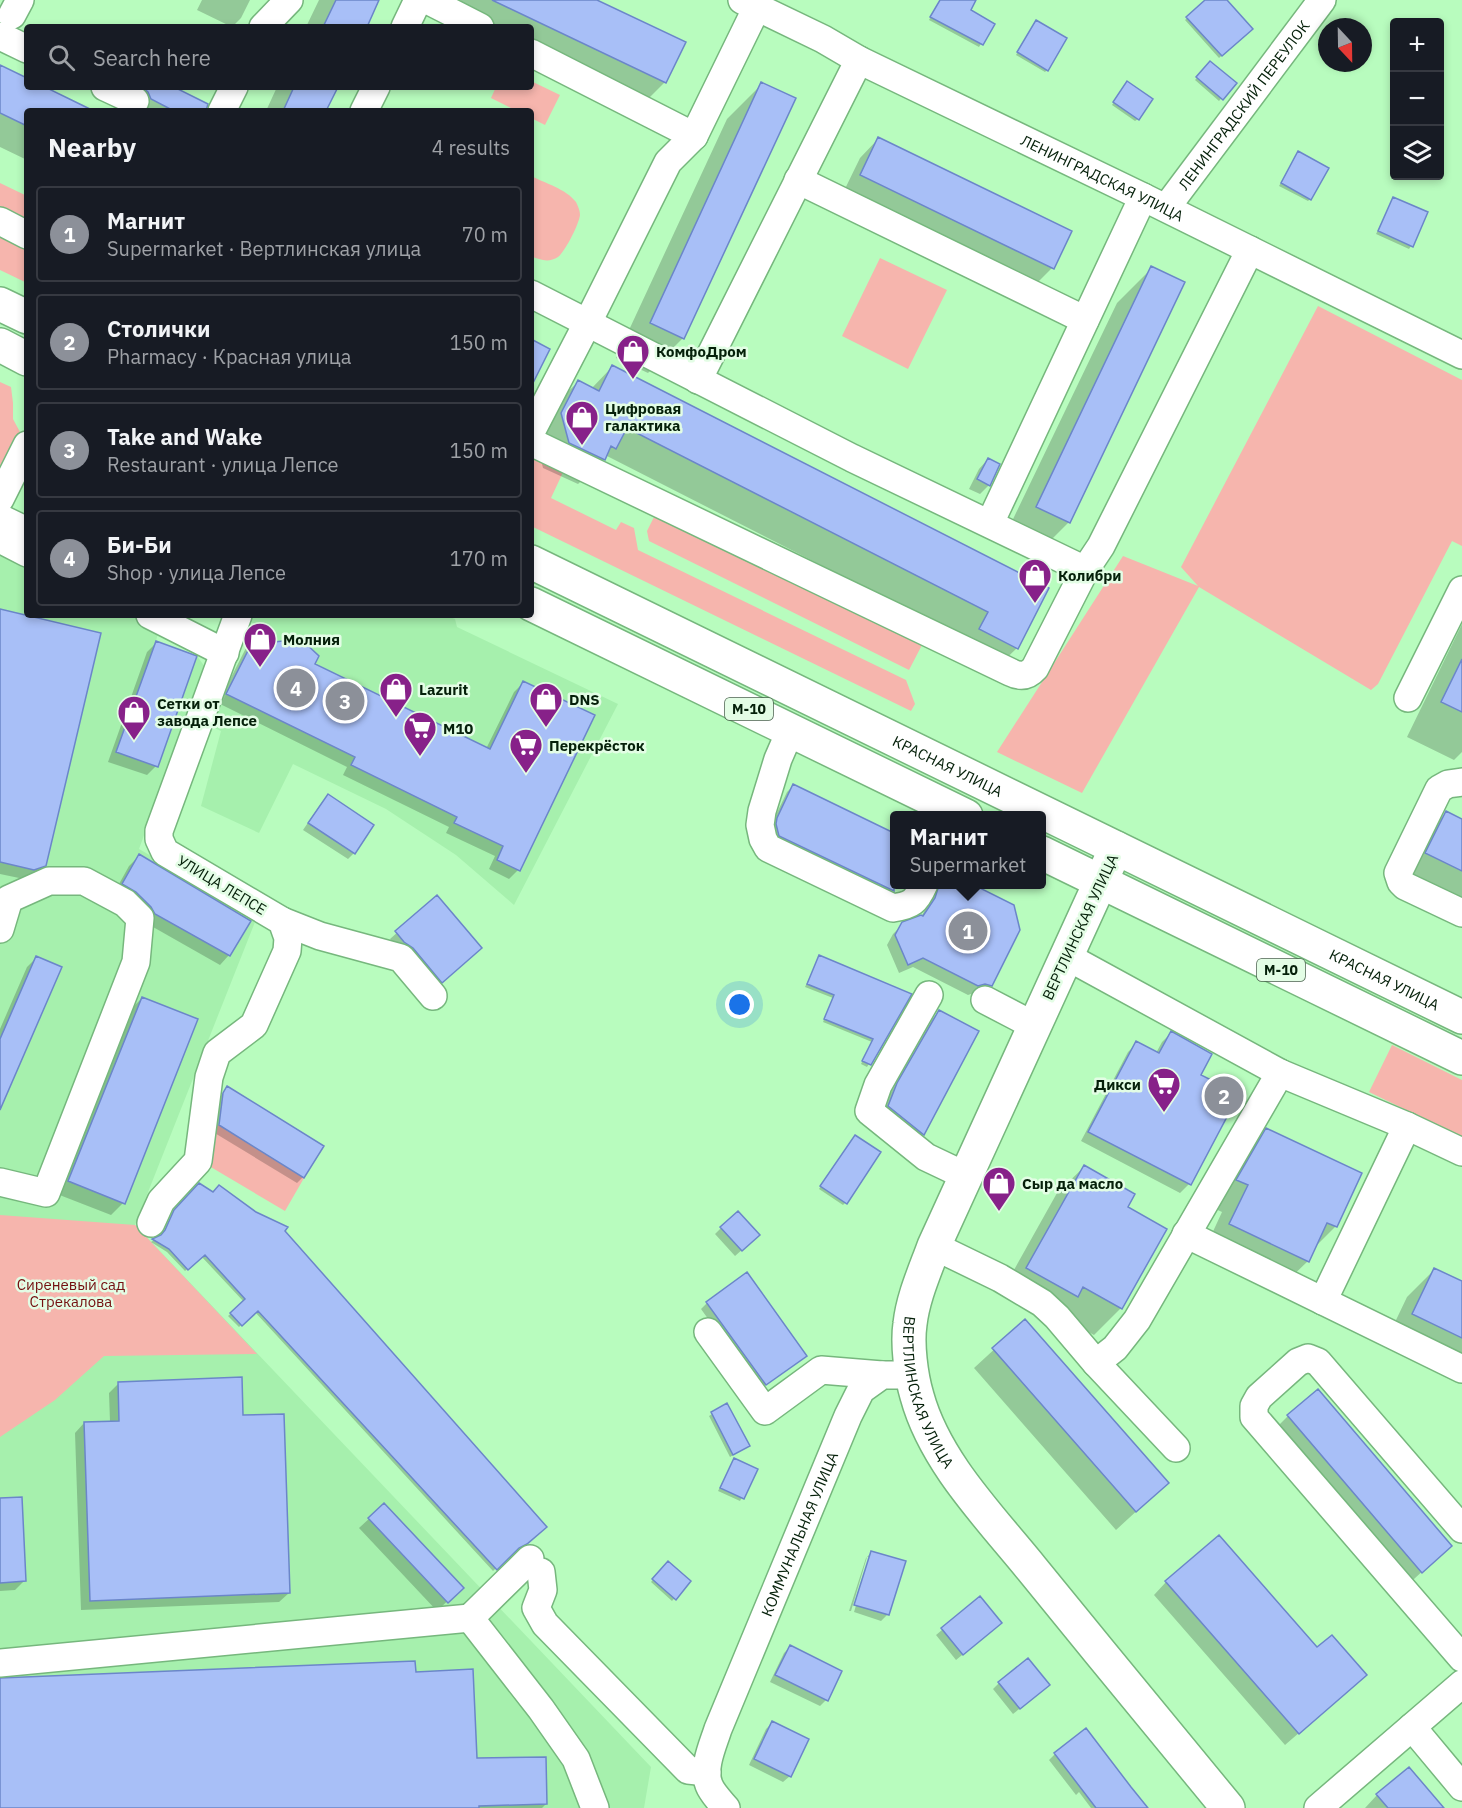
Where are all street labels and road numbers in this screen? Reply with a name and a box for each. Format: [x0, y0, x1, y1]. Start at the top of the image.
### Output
street label: ЛЕНИНГРАДСКИЙ ПЕРЕУЛОК [1174, 16, 1313, 193]
street label: ЛЕНИНГРАДСКАЯ УЛИЦА [1018, 130, 1187, 225]
road number: М-10 [725, 698, 773, 720]
street label: КРАСНАЯ УЛИЦА [890, 731, 1006, 801]
street label: УЛИЦА ЛЕПСЕ [174, 851, 270, 919]
street label: ВЕРТЛИНСКАЯ УЛИЦА [1038, 851, 1122, 1003]
street label: КРАСНАЯ УЛИЦА [1326, 944, 1443, 1014]
road number: М-10 [1257, 959, 1305, 981]
street label: ВЕРТЛИНСКАЯ УЛИЦА [899, 1315, 959, 1472]
street label: КОММУНАЛЬНАЯ УЛИЦА [756, 1448, 842, 1619]

